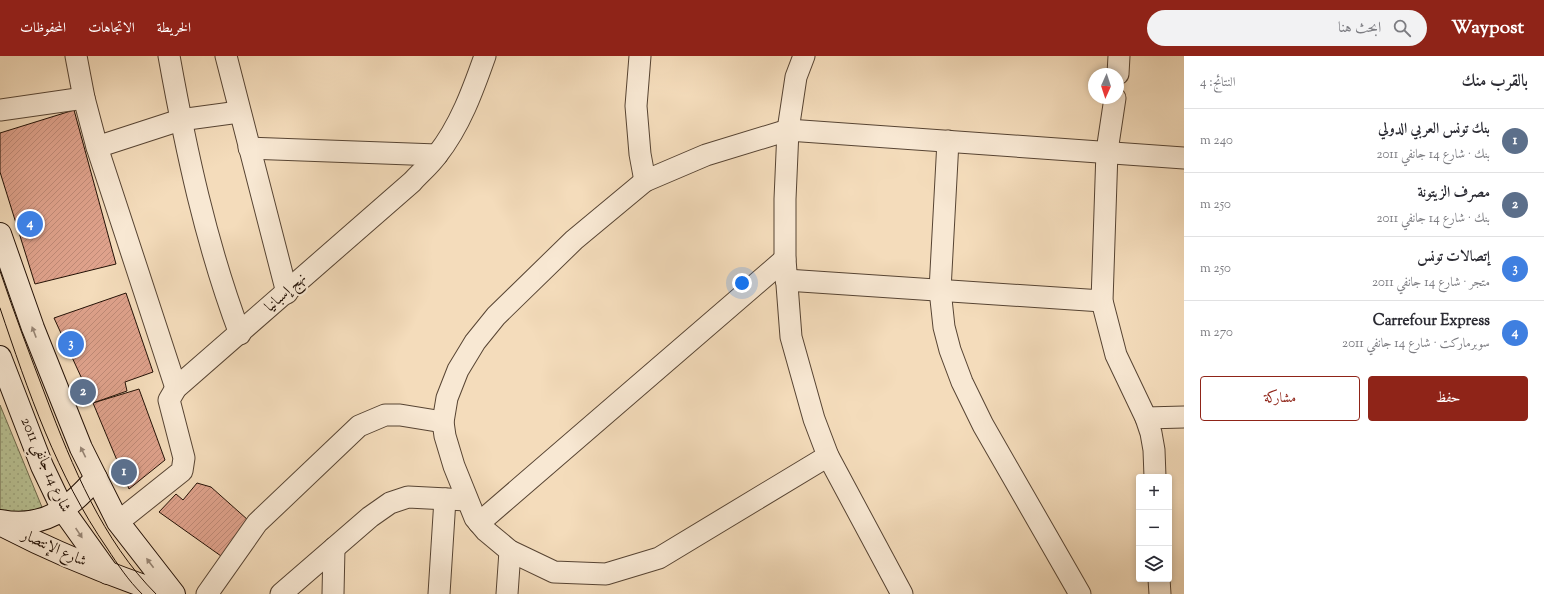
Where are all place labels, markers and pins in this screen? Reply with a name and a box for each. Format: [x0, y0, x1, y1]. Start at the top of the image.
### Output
pin: 4 [17, 209, 43, 239]
pin: 3 [58, 329, 84, 359]
pin: 2 [70, 377, 96, 407]
pin: 1 [111, 457, 137, 487]

